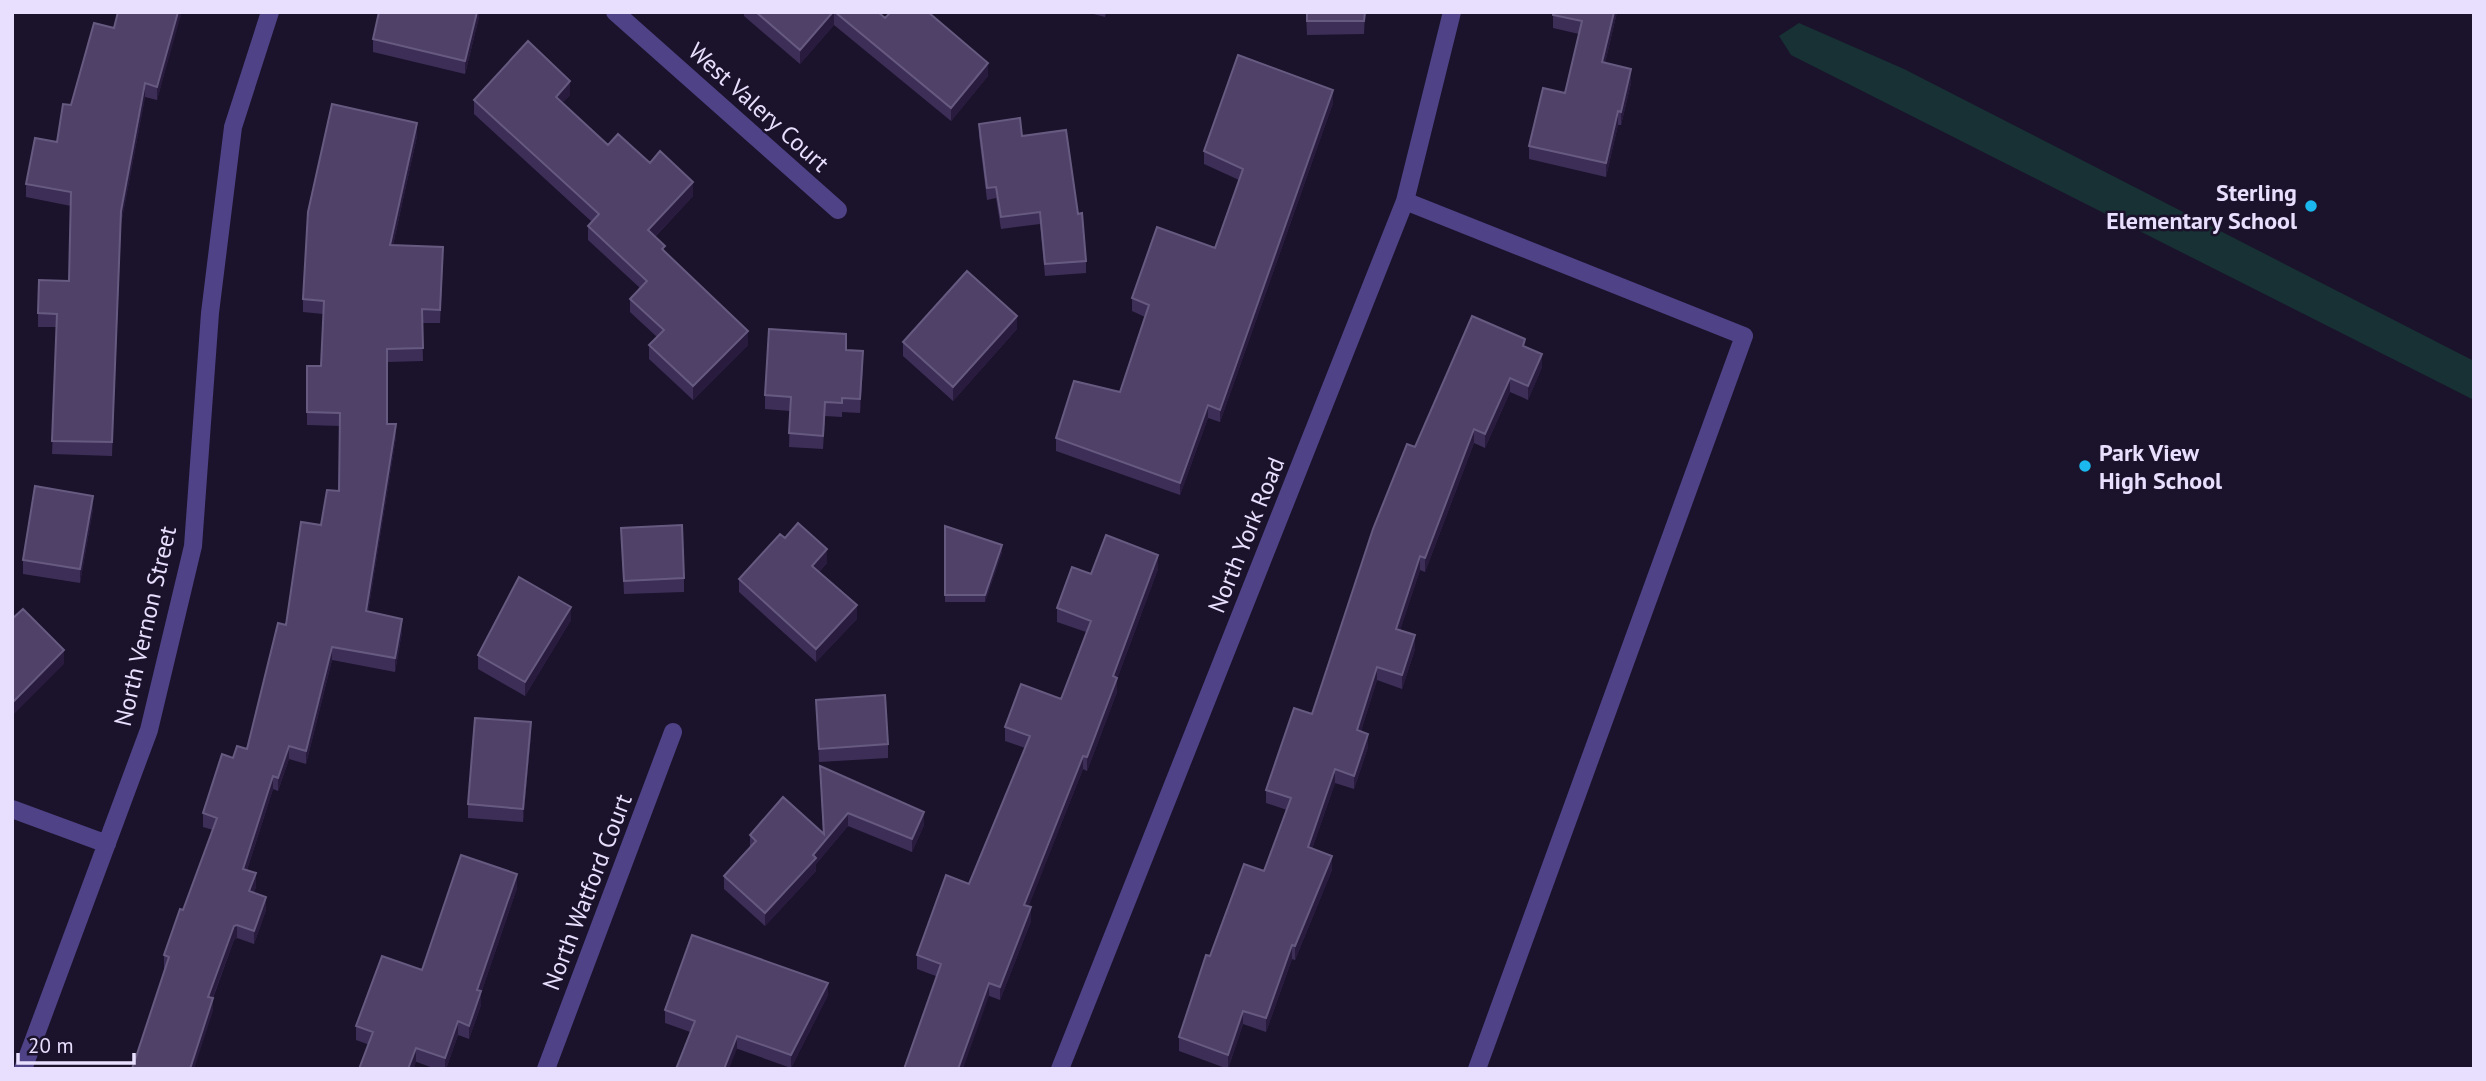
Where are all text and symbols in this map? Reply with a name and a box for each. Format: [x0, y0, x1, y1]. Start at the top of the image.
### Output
street label: West Valery Court [682, 36, 836, 178]
place label: Sterling Elementary School [2106, 177, 2298, 236]
marker: Sterling Elementary School [2303, 198, 2319, 214]
place label: Park View High School [2099, 437, 2223, 496]
street label: North York Road [1201, 453, 1291, 617]
marker: Park View High School [2077, 458, 2093, 474]
street label: North Vernon Street [107, 523, 183, 729]
street label: North Watford Court [535, 790, 639, 994]
scale bar [18, 1021, 133, 1066]
text: 20 m [28, 1032, 74, 1059]

